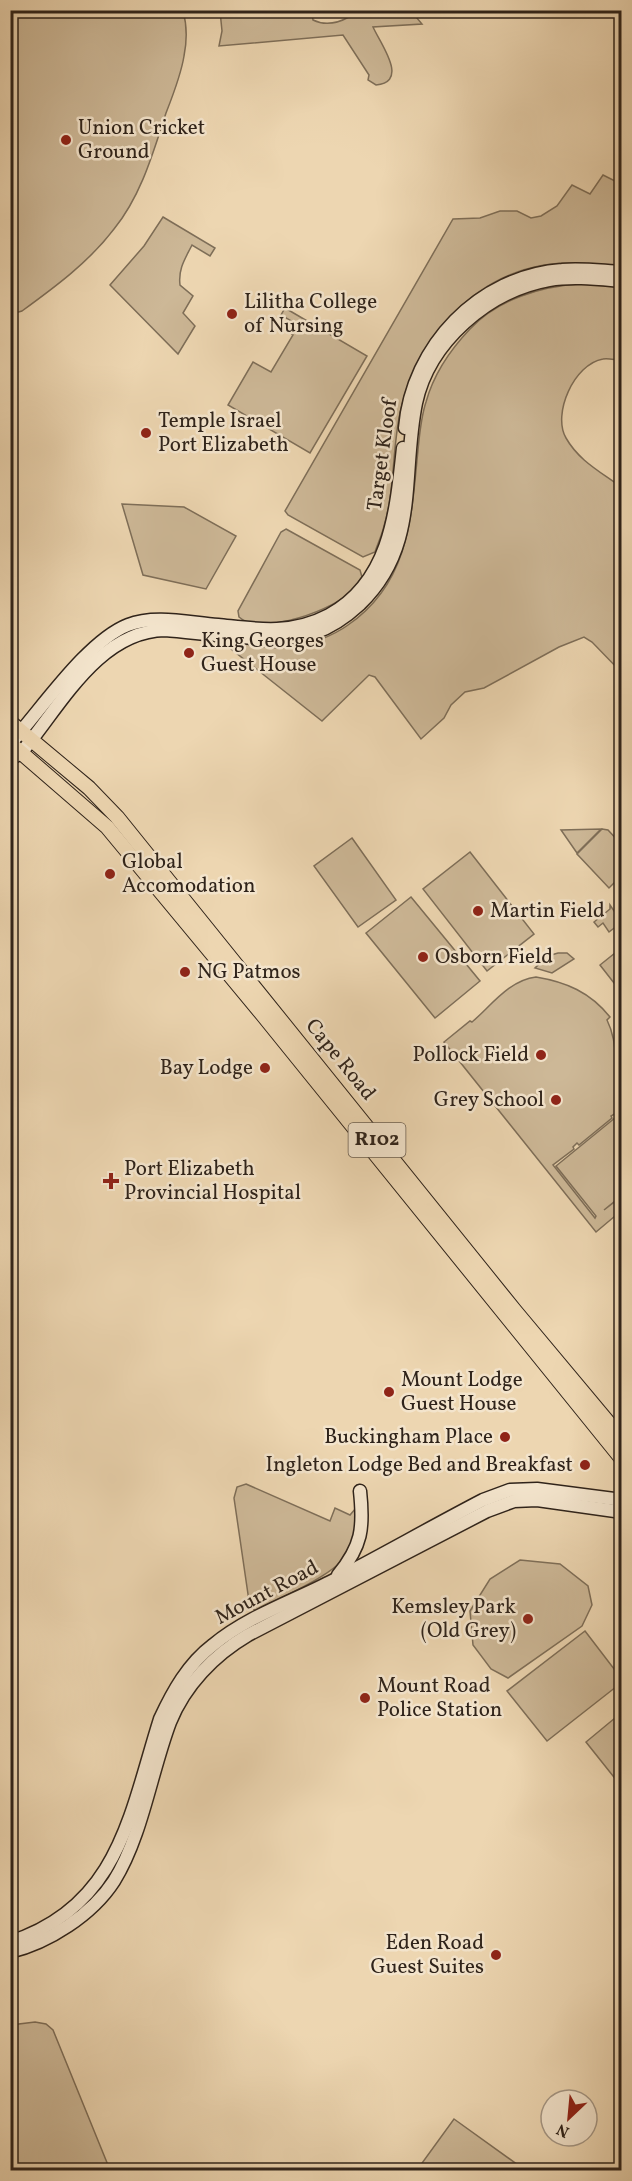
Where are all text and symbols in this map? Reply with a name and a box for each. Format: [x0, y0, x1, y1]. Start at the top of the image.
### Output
place label: Union Cricket Ground [78, 114, 205, 167]
marker: Union Cricket Ground [59, 133, 73, 147]
place label: Lilitha College of Nursing [244, 288, 377, 341]
marker: Lilitha College of Nursing [225, 307, 239, 321]
street label: Target Kloof [361, 395, 405, 513]
place label: Temple Israel Port Elizabeth [158, 407, 289, 460]
marker: Temple Israel Port Elizabeth [139, 426, 153, 440]
place label: King Georges Guest House [201, 627, 324, 680]
marker: King Georges Guest House [182, 646, 196, 660]
place label: Global Accomodation [122, 848, 255, 901]
marker: Global Accomodation [103, 867, 117, 881]
place label: Martin Field [490, 897, 605, 926]
marker: Martin Field [471, 904, 485, 918]
place label: Osborn Field [435, 943, 553, 972]
marker: Osborn Field [416, 950, 430, 964]
place label: NG Patmos [197, 958, 301, 987]
marker: NG Patmos [178, 965, 192, 979]
street label: Cape Road [298, 1013, 382, 1107]
place label: Pollock Field [412, 1041, 529, 1070]
marker: Pollock Field [534, 1048, 548, 1062]
place label: Bay Lodge [160, 1054, 253, 1083]
marker: Bay Lodge [258, 1061, 272, 1075]
place label: Grey School [434, 1086, 544, 1115]
marker: Grey School [549, 1093, 563, 1107]
road number: R102 [348, 1123, 406, 1157]
place label: Port Elizabeth Provincial Hospital [124, 1155, 301, 1208]
marker: Port Elizabeth Provincial Hospital [102, 1172, 120, 1190]
place label: Mount Lodge Guest House [401, 1366, 523, 1419]
marker: Mount Lodge Guest House [382, 1385, 396, 1399]
place label: Buckingham Place [324, 1423, 493, 1452]
marker: Buckingham Place [498, 1430, 512, 1444]
place label: Ingleton Lodge Bed and Breakfast [265, 1451, 573, 1480]
marker: Ingleton Lodge Bed and Breakfast [578, 1458, 592, 1472]
street label: Mount Road [210, 1554, 324, 1632]
place label: Kemsley Park (Old Grey) [391, 1593, 517, 1646]
marker: Kemsley Park (Old Grey) [521, 1612, 535, 1626]
place label: Mount Road Police Station [377, 1672, 502, 1725]
marker: Mount Road Police Station [358, 1691, 372, 1705]
place label: Eden Road Guest Suites [370, 1929, 484, 1982]
marker: Eden Road Guest Suites [489, 1948, 503, 1962]
north arrow [539, 2088, 599, 2148]
text: N [553, 2117, 573, 2142]

